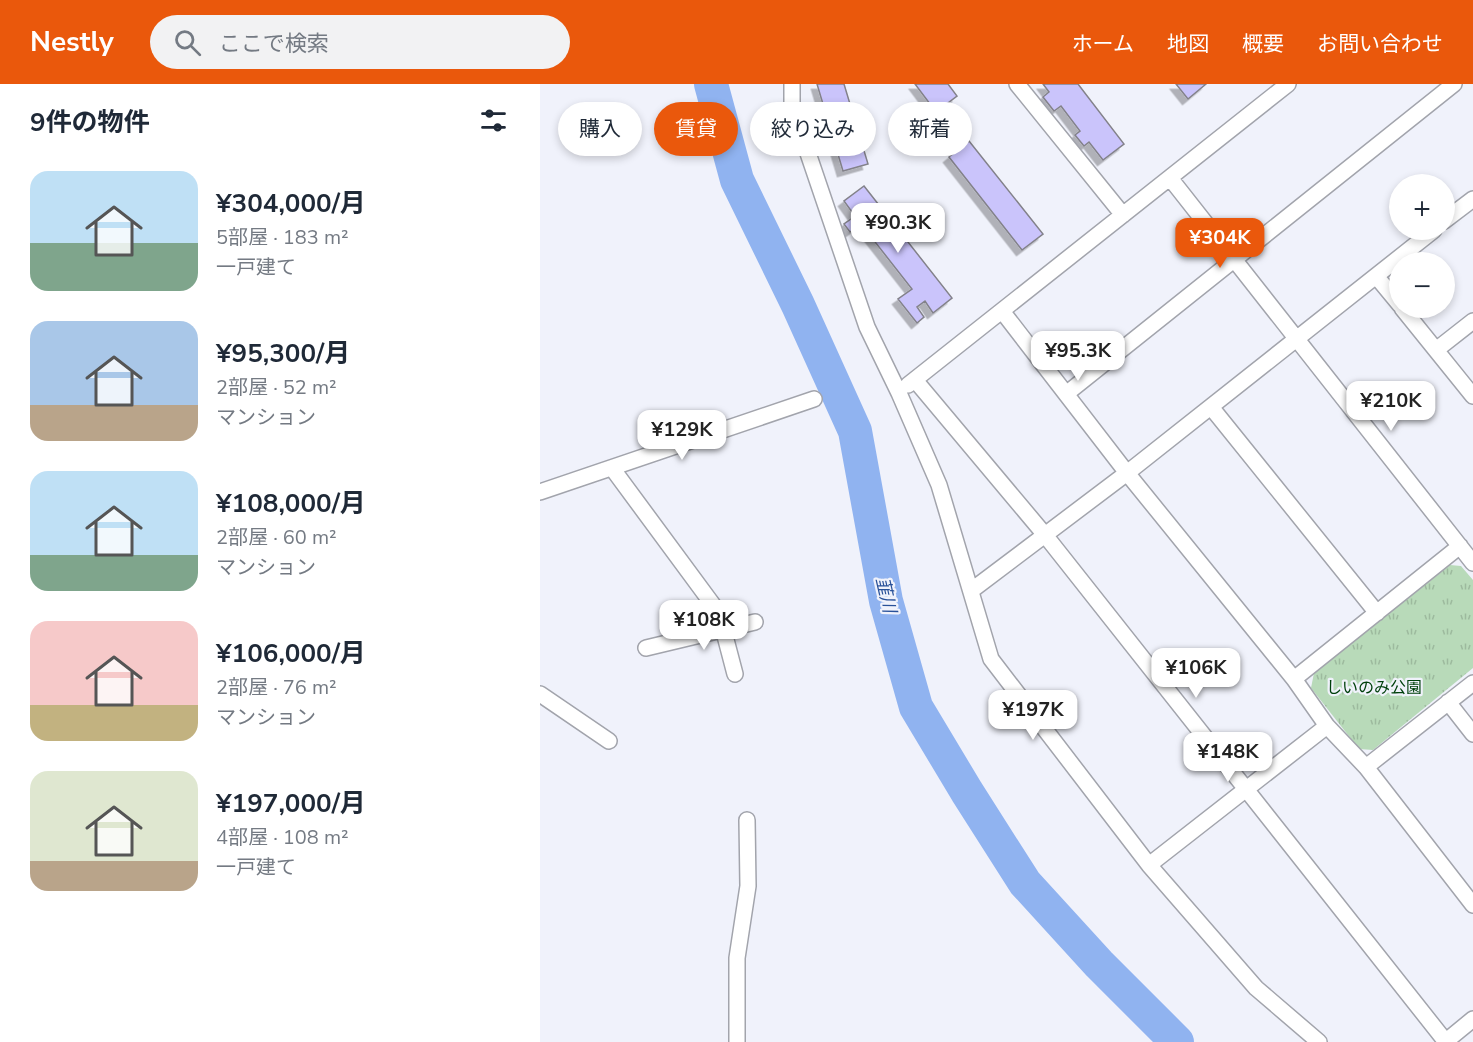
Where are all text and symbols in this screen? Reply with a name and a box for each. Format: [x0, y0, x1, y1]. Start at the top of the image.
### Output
search box [150, 15, 570, 69]
text: Nestly [30, 23, 114, 61]
icon: search [171, 26, 204, 59]
text: ここで検索 [219, 29, 329, 59]
text: ホーム [1072, 30, 1134, 58]
text: 地図 [1167, 30, 1209, 58]
text: 概要 [1242, 30, 1284, 58]
text: お問い合わせ [1317, 30, 1443, 58]
chip: 購入 [558, 102, 642, 156]
chip: 賃貸 [654, 102, 738, 156]
chip: 絞り込み [750, 102, 876, 156]
chip: 新着 [888, 102, 972, 156]
icon: filters [477, 104, 510, 137]
text: 9件の物件 [30, 105, 150, 140]
map controls [1389, 174, 1455, 318]
button: + [1389, 174, 1455, 240]
text: ¥304,000/月 [216, 186, 366, 221]
icon: home [78, 195, 150, 267]
pin: ¥90.3K [849, 203, 947, 254]
text: ¥90.3K [865, 209, 931, 236]
pin: ¥304K [1178, 218, 1262, 269]
text: 5部屋 · 183 m² [216, 224, 349, 251]
text: ¥304K [1189, 224, 1251, 251]
button: − [1389, 252, 1455, 318]
text: 一戸建て [216, 254, 296, 281]
pin: ¥95.3K [1029, 331, 1127, 382]
text: ¥95,300/月 [216, 336, 350, 371]
text: ¥95.3K [1045, 337, 1111, 364]
icon: home [78, 345, 150, 417]
text: 2部屋 · 52 m² [216, 374, 337, 401]
pin: ¥210K [1349, 381, 1433, 432]
text: ¥210K [1360, 387, 1422, 414]
text: マンション [216, 404, 316, 431]
pin: ¥129K [640, 410, 724, 461]
text: ¥129K [651, 416, 713, 443]
text: ¥108,000/月 [216, 486, 366, 521]
icon: home [78, 495, 150, 567]
text: 2部屋 · 60 m² [216, 524, 337, 551]
text: マンション [216, 554, 316, 581]
water label: 韮川 [870, 575, 902, 617]
pin: ¥108K [662, 600, 746, 651]
text: ¥108K [673, 606, 735, 633]
text: ¥106,000/月 [216, 636, 366, 671]
icon: home [78, 645, 150, 717]
pin: ¥106K [1154, 648, 1238, 699]
text: ¥106K [1165, 654, 1227, 681]
text: 2部屋 · 76 m² [216, 674, 337, 701]
park label: しいのみ公園 [1326, 677, 1422, 699]
pin: ¥197K [991, 690, 1075, 741]
text: ¥197K [1002, 696, 1064, 723]
text: マンション [216, 704, 316, 731]
pin: ¥148K [1186, 732, 1270, 783]
text: ¥148K [1197, 738, 1259, 765]
text: ¥197,000/月 [216, 786, 366, 821]
icon: home [78, 795, 150, 867]
text: 4部屋 · 108 m² [216, 824, 349, 851]
text: 一戸建て [216, 854, 296, 881]

